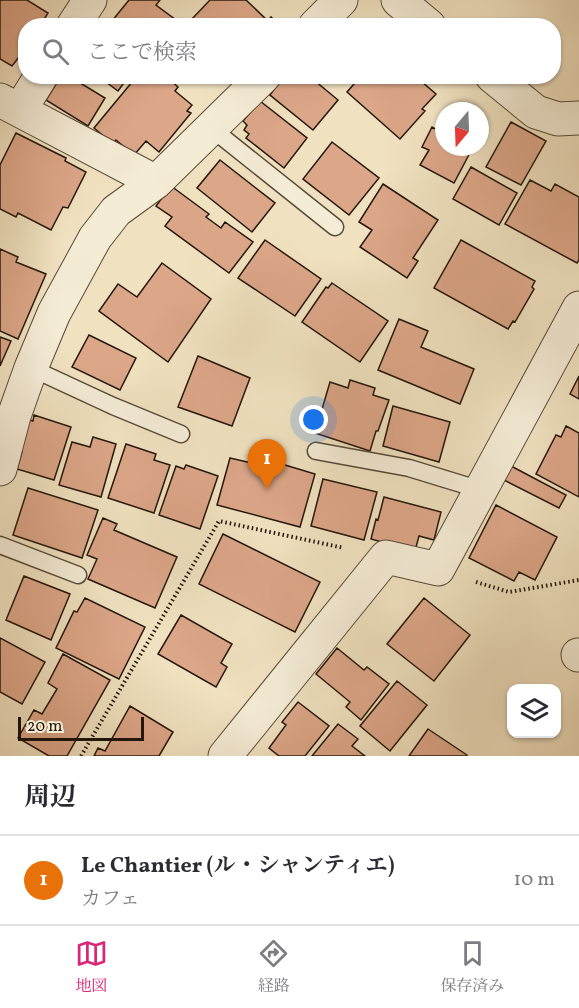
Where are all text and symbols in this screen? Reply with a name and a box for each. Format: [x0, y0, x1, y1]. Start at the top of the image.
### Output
search box [18, 18, 561, 84]
icon: search [39, 35, 72, 68]
text: ここで検索 [87, 38, 197, 69]
north arrow [435, 102, 489, 156]
your location [299, 405, 328, 434]
pin: 1 [248, 440, 286, 489]
map controls [507, 684, 561, 738]
button: layers [507, 684, 561, 738]
scale bar [18, 714, 144, 742]
text: 20 m [27, 716, 62, 738]
text: 周辺 [24, 780, 76, 816]
text: Le Chantier (ル・シャンティエ) [81, 851, 395, 882]
text: 1 [39, 866, 48, 894]
text: 10 m [514, 866, 555, 894]
text: カフェ [81, 886, 140, 914]
tab: 地図 [75, 937, 108, 998]
tab: 経路 [257, 937, 290, 998]
tab: 保存済み [440, 937, 504, 998]

